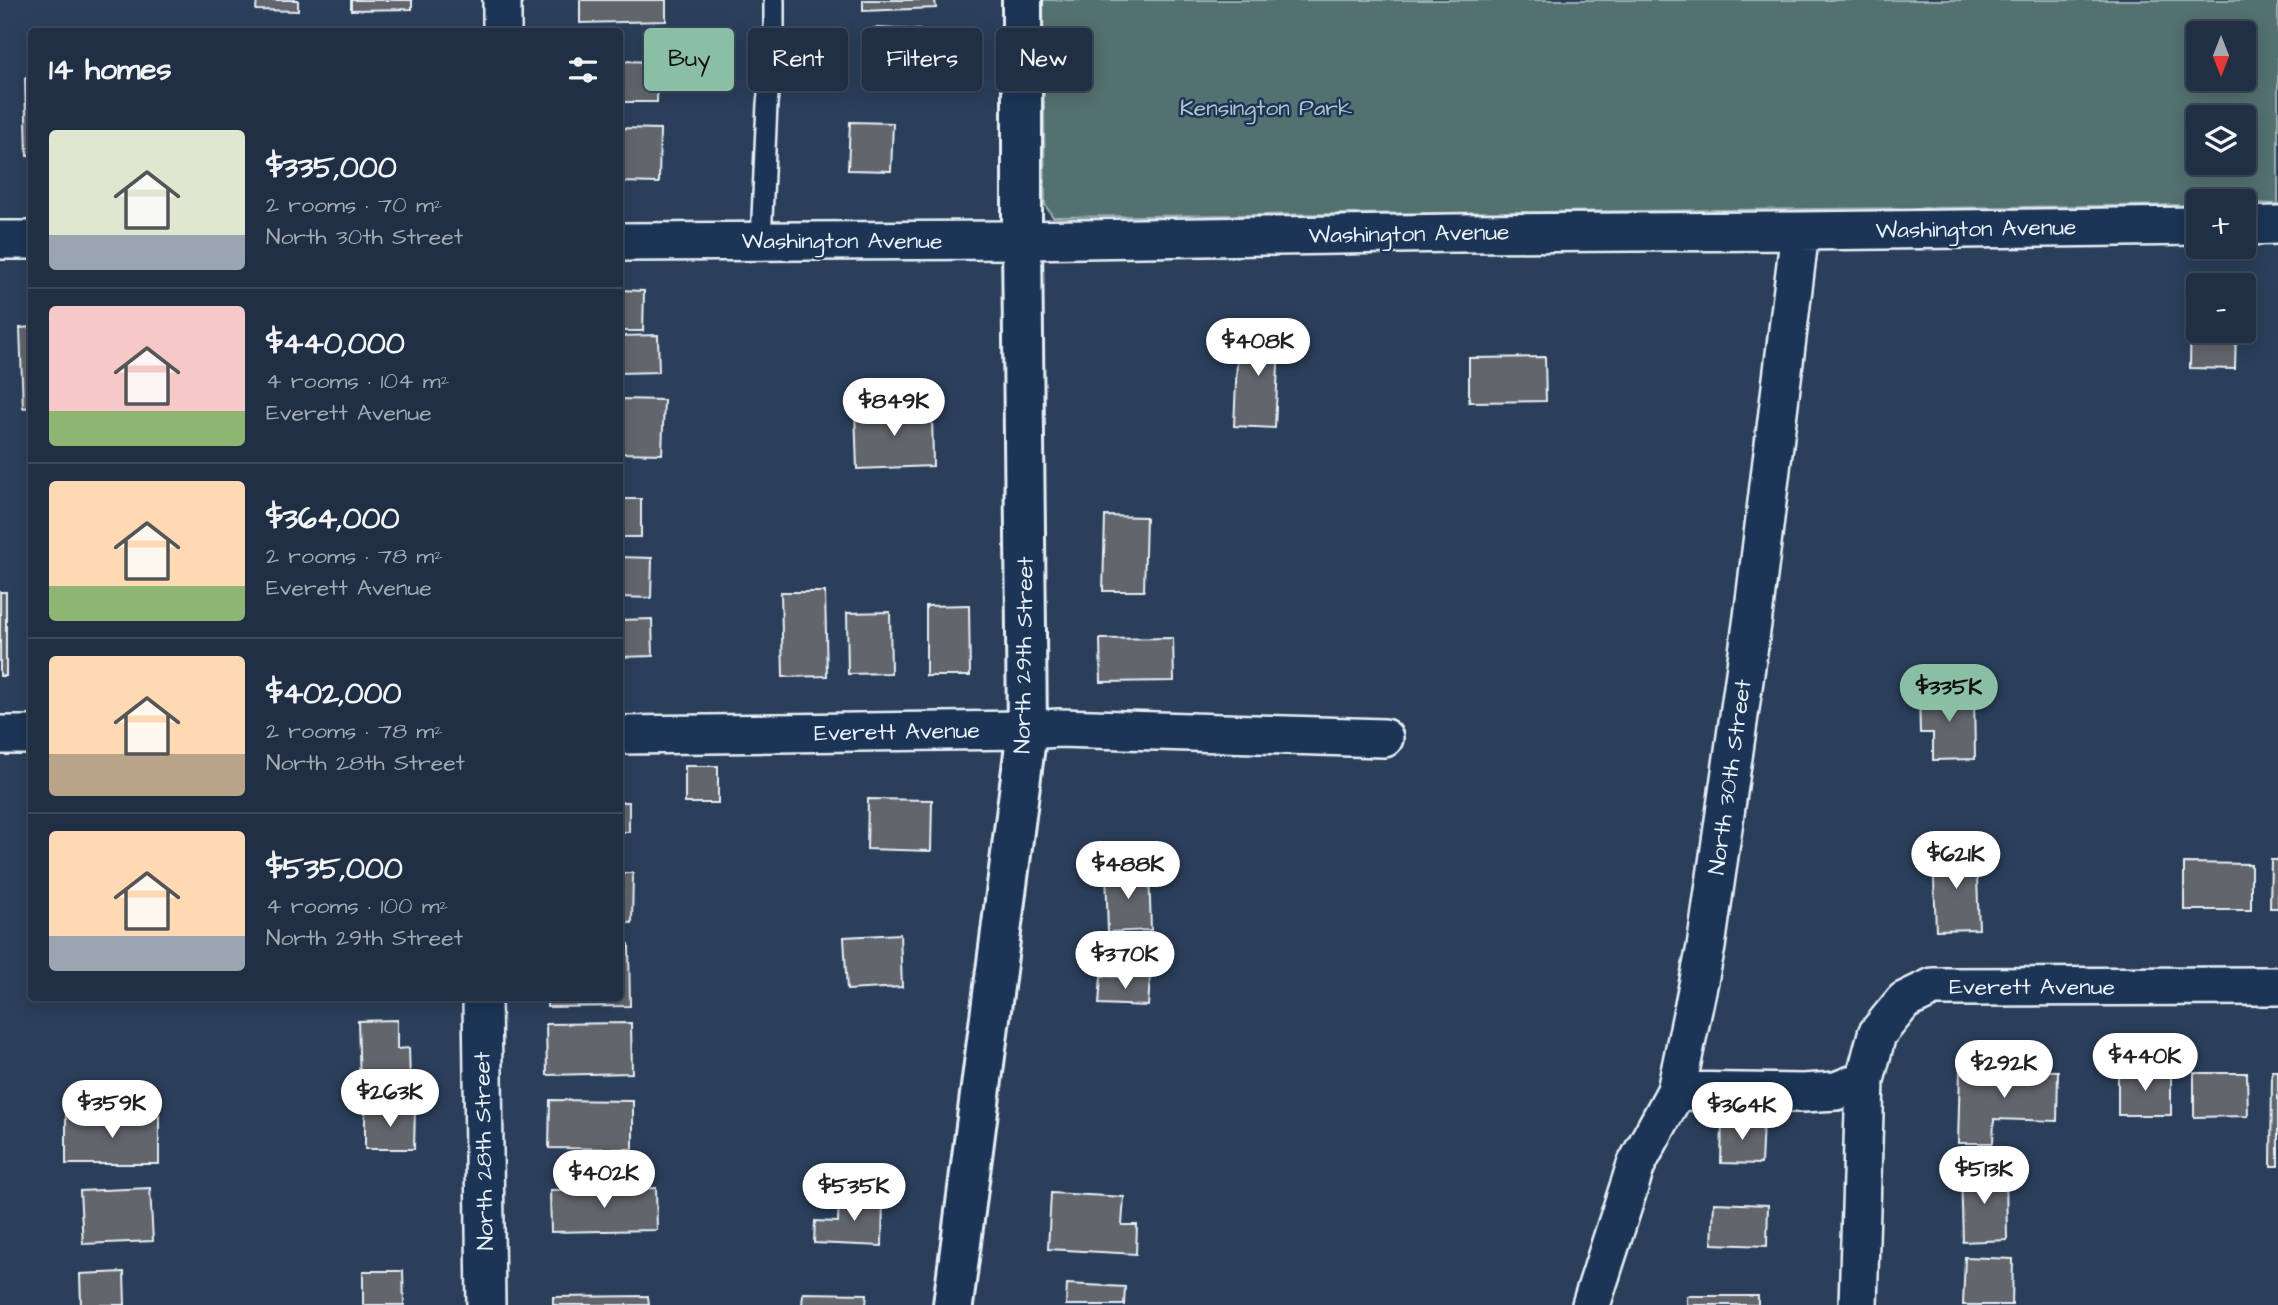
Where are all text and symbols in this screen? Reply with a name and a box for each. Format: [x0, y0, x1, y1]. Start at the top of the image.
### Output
north arrow [2186, 21, 2256, 91]
map controls [2186, 21, 2256, 343]
chip: Buy [644, 28, 734, 91]
chip: Rent [748, 28, 848, 91]
chip: Filters [862, 28, 982, 91]
chip: New [996, 28, 1092, 91]
text: 14 homes [49, 49, 172, 91]
icon: filters [564, 51, 602, 89]
park label: Kensington Park [1180, 92, 1352, 125]
button: layers [2186, 105, 2256, 175]
text: $335,000 [266, 147, 397, 189]
icon: home [105, 158, 189, 242]
text: 2 rooms · 70 m² [266, 189, 442, 221]
button: + [2186, 189, 2256, 259]
street label: Washington Avenue [1875, 211, 2077, 248]
street label: Washington Avenue [1308, 216, 1510, 253]
text: North 30th Street [266, 221, 463, 253]
street label: Washington Avenue [742, 225, 942, 258]
button: − [2186, 273, 2256, 343]
pin: $408K [1209, 318, 1307, 378]
text: $440,000 [266, 323, 405, 365]
text: $408K [1222, 325, 1294, 357]
icon: home [105, 334, 189, 418]
text: 4 rooms · 104 m² [266, 365, 449, 397]
pin: $849K [845, 378, 943, 438]
text: $849K [859, 385, 929, 417]
text: Everett Avenue [266, 397, 432, 429]
text: $364,000 [266, 498, 399, 540]
icon: home [105, 509, 189, 593]
text: 2 rooms · 78 m² [266, 540, 443, 572]
street label: North 29th Street [1006, 556, 1042, 754]
text: Everett Avenue [266, 572, 432, 604]
pin: $335K [1900, 664, 1998, 724]
text: $335K [1916, 671, 1982, 703]
text: $402,000 [266, 673, 401, 715]
street label: North 30th Street [1700, 677, 1760, 877]
icon: home [105, 684, 189, 768]
text: 2 rooms · 78 m² [266, 715, 443, 747]
street label: Everett Avenue [814, 715, 980, 749]
text: North 28th Street [266, 747, 465, 779]
pin: $621K [1907, 832, 2005, 891]
text: $621K [1927, 838, 1985, 870]
pin: $488K [1079, 842, 1177, 901]
text: $535,000 [266, 848, 403, 890]
text: $488K [1092, 848, 1164, 880]
icon: home [105, 859, 189, 943]
text: 4 rooms · 100 m² [266, 890, 448, 922]
text: North 29th Street [266, 922, 463, 954]
pin: $370K [1076, 932, 1174, 991]
text: $370K [1091, 938, 1159, 970]
street label: Everett Avenue [1949, 971, 2115, 1003]
pin: $440K [2096, 1034, 2194, 1093]
pin: $292K [1955, 1040, 2053, 1100]
text: $440K [2109, 1040, 2181, 1072]
text: $292K [1971, 1047, 2037, 1079]
street label: North 28th Street [466, 1051, 502, 1251]
pin: $263K [341, 1070, 439, 1129]
text: $263K [357, 1076, 423, 1108]
pin: $359K [63, 1080, 161, 1140]
pin: $364K [1693, 1082, 1791, 1142]
text: $359K [78, 1087, 146, 1119]
text: $364K [1708, 1089, 1776, 1121]
pin: $513K [1935, 1146, 2033, 1206]
pin: $402K [555, 1150, 653, 1210]
text: $513K [1955, 1153, 2013, 1185]
text: $402K [569, 1157, 639, 1189]
pin: $535K [805, 1164, 903, 1223]
text: $535K [819, 1170, 890, 1202]

